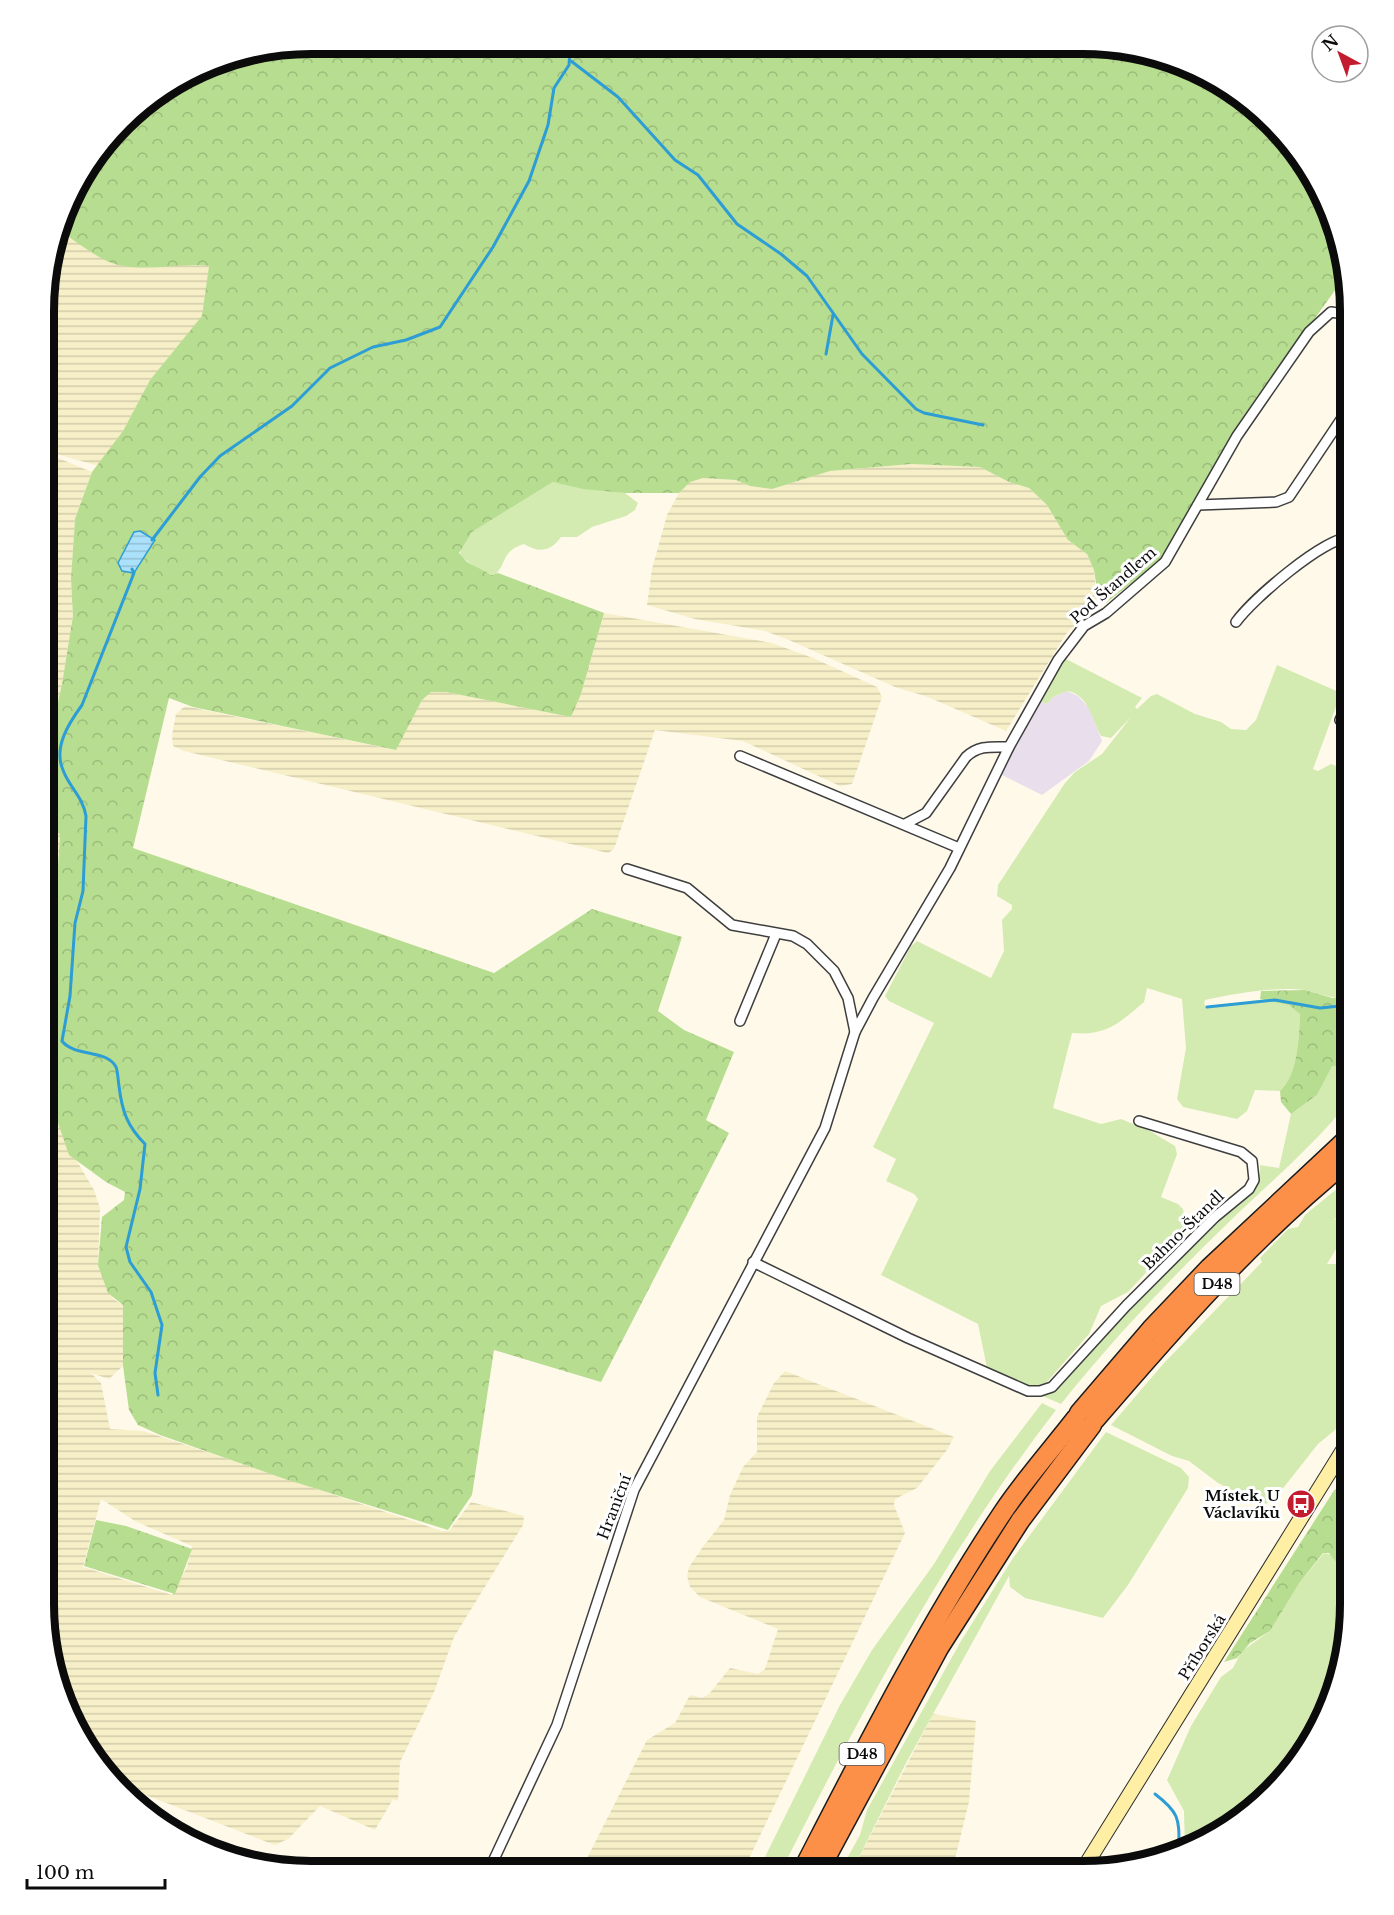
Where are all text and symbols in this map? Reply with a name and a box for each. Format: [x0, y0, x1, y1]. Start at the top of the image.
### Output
north arrow [1310, 24, 1370, 84]
text: N [1318, 30, 1342, 55]
street label: Pod Štandlem [1066, 543, 1160, 627]
street label: Bahno-Štandl [1138, 1186, 1228, 1274]
road number: D48 [1194, 1273, 1240, 1295]
street label: Hraniční [593, 1471, 635, 1542]
place label: Místek, U Václavíků [1202, 1486, 1281, 1522]
bus stop icon: Místek, U Václavíků [1285, 1488, 1317, 1520]
street label: Příborská [1174, 1610, 1230, 1683]
road number: D48 [840, 1743, 884, 1765]
scale bar [27, 1852, 165, 1890]
text: 100 m [36, 1862, 94, 1884]

